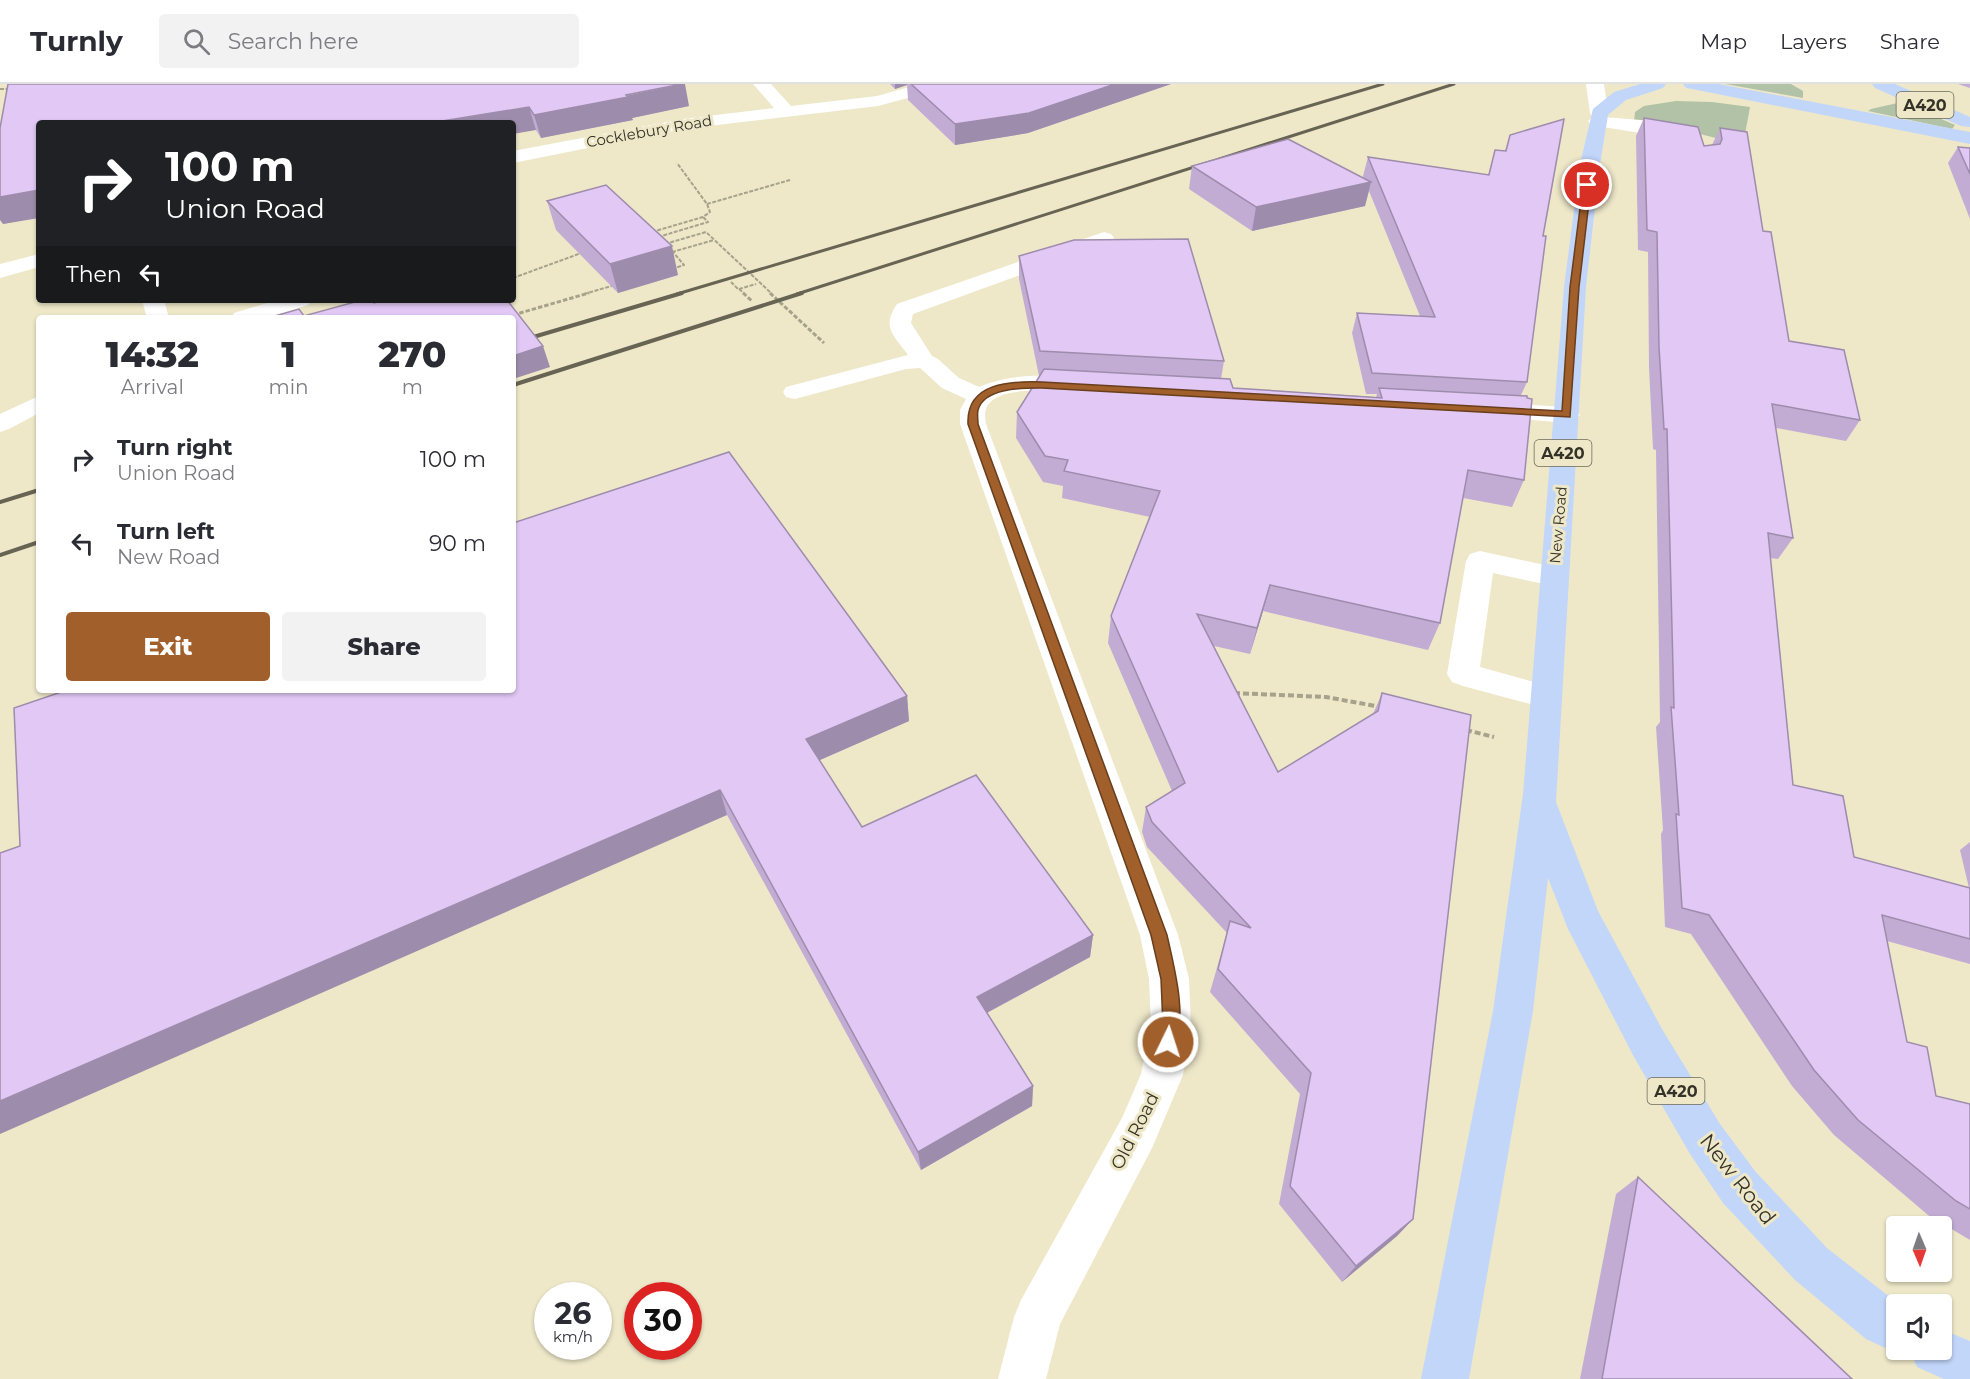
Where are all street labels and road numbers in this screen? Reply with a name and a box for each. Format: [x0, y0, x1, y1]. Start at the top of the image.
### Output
road number: A420 [1896, 92, 1954, 118]
street label: Cocklebury Road [585, 111, 713, 151]
road number: A420 [1534, 440, 1592, 466]
street label: New Road [1545, 486, 1571, 564]
road number: A420 [1648, 1078, 1704, 1104]
street label: Old Road [1106, 1089, 1164, 1173]
street label: New Road [1695, 1129, 1781, 1229]

